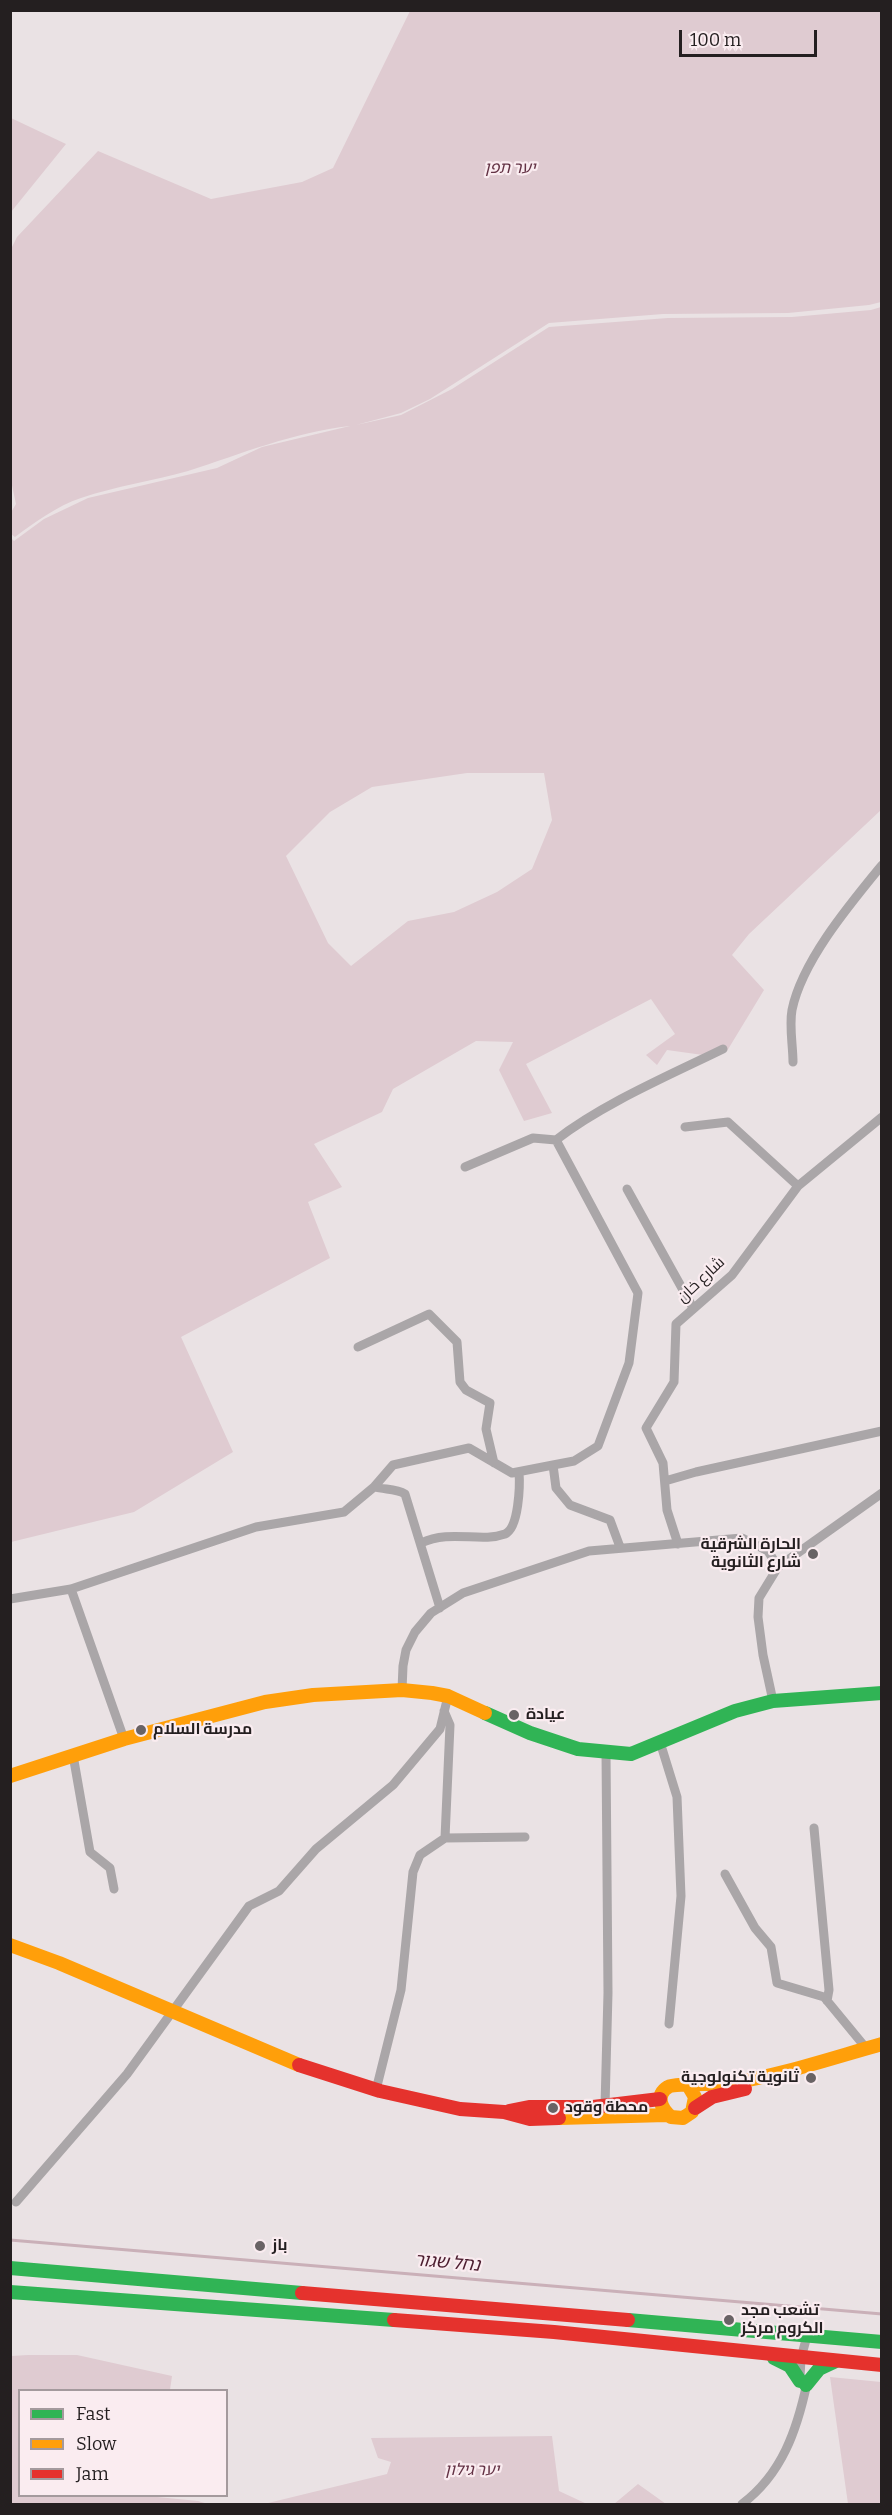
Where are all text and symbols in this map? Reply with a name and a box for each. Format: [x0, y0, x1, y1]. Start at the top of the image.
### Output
scale bar [682, 18, 820, 56]
text: 100 m [690, 29, 741, 51]
park label: יער תפן [484, 159, 536, 179]
street label: شارع خان [673, 1253, 729, 1307]
place label: الحارة الشرقية شارع الثانوية [700, 1535, 801, 1573]
marker: الحارة الشرقية شارع الثانوية [806, 1547, 820, 1561]
place label: عيادة [526, 1705, 565, 1725]
marker: عيادة [507, 1708, 521, 1722]
place label: مدرسة السلام [153, 1720, 252, 1740]
marker: مدرسة السلام [134, 1723, 148, 1737]
place label: ثانوية تكنولوجية [681, 2068, 799, 2088]
marker: ثانوية تكنولوجية [804, 2071, 818, 2085]
place label: محطة وقود [565, 2098, 648, 2118]
marker: محطة وقود [546, 2101, 560, 2115]
place label: باز [272, 2236, 288, 2256]
marker: باز [253, 2239, 267, 2253]
water label: נחל שגור [413, 2249, 481, 2277]
place label: تشعب مجد الكروم مركز [741, 2301, 824, 2339]
marker: تشعب مجد الكروم مركز [722, 2313, 736, 2327]
legend [18, 2389, 228, 2497]
text: Fast [76, 2403, 111, 2425]
text: Slow [76, 2433, 116, 2455]
park label: יער גילון [445, 2461, 499, 2481]
text: Jam [76, 2463, 109, 2485]

